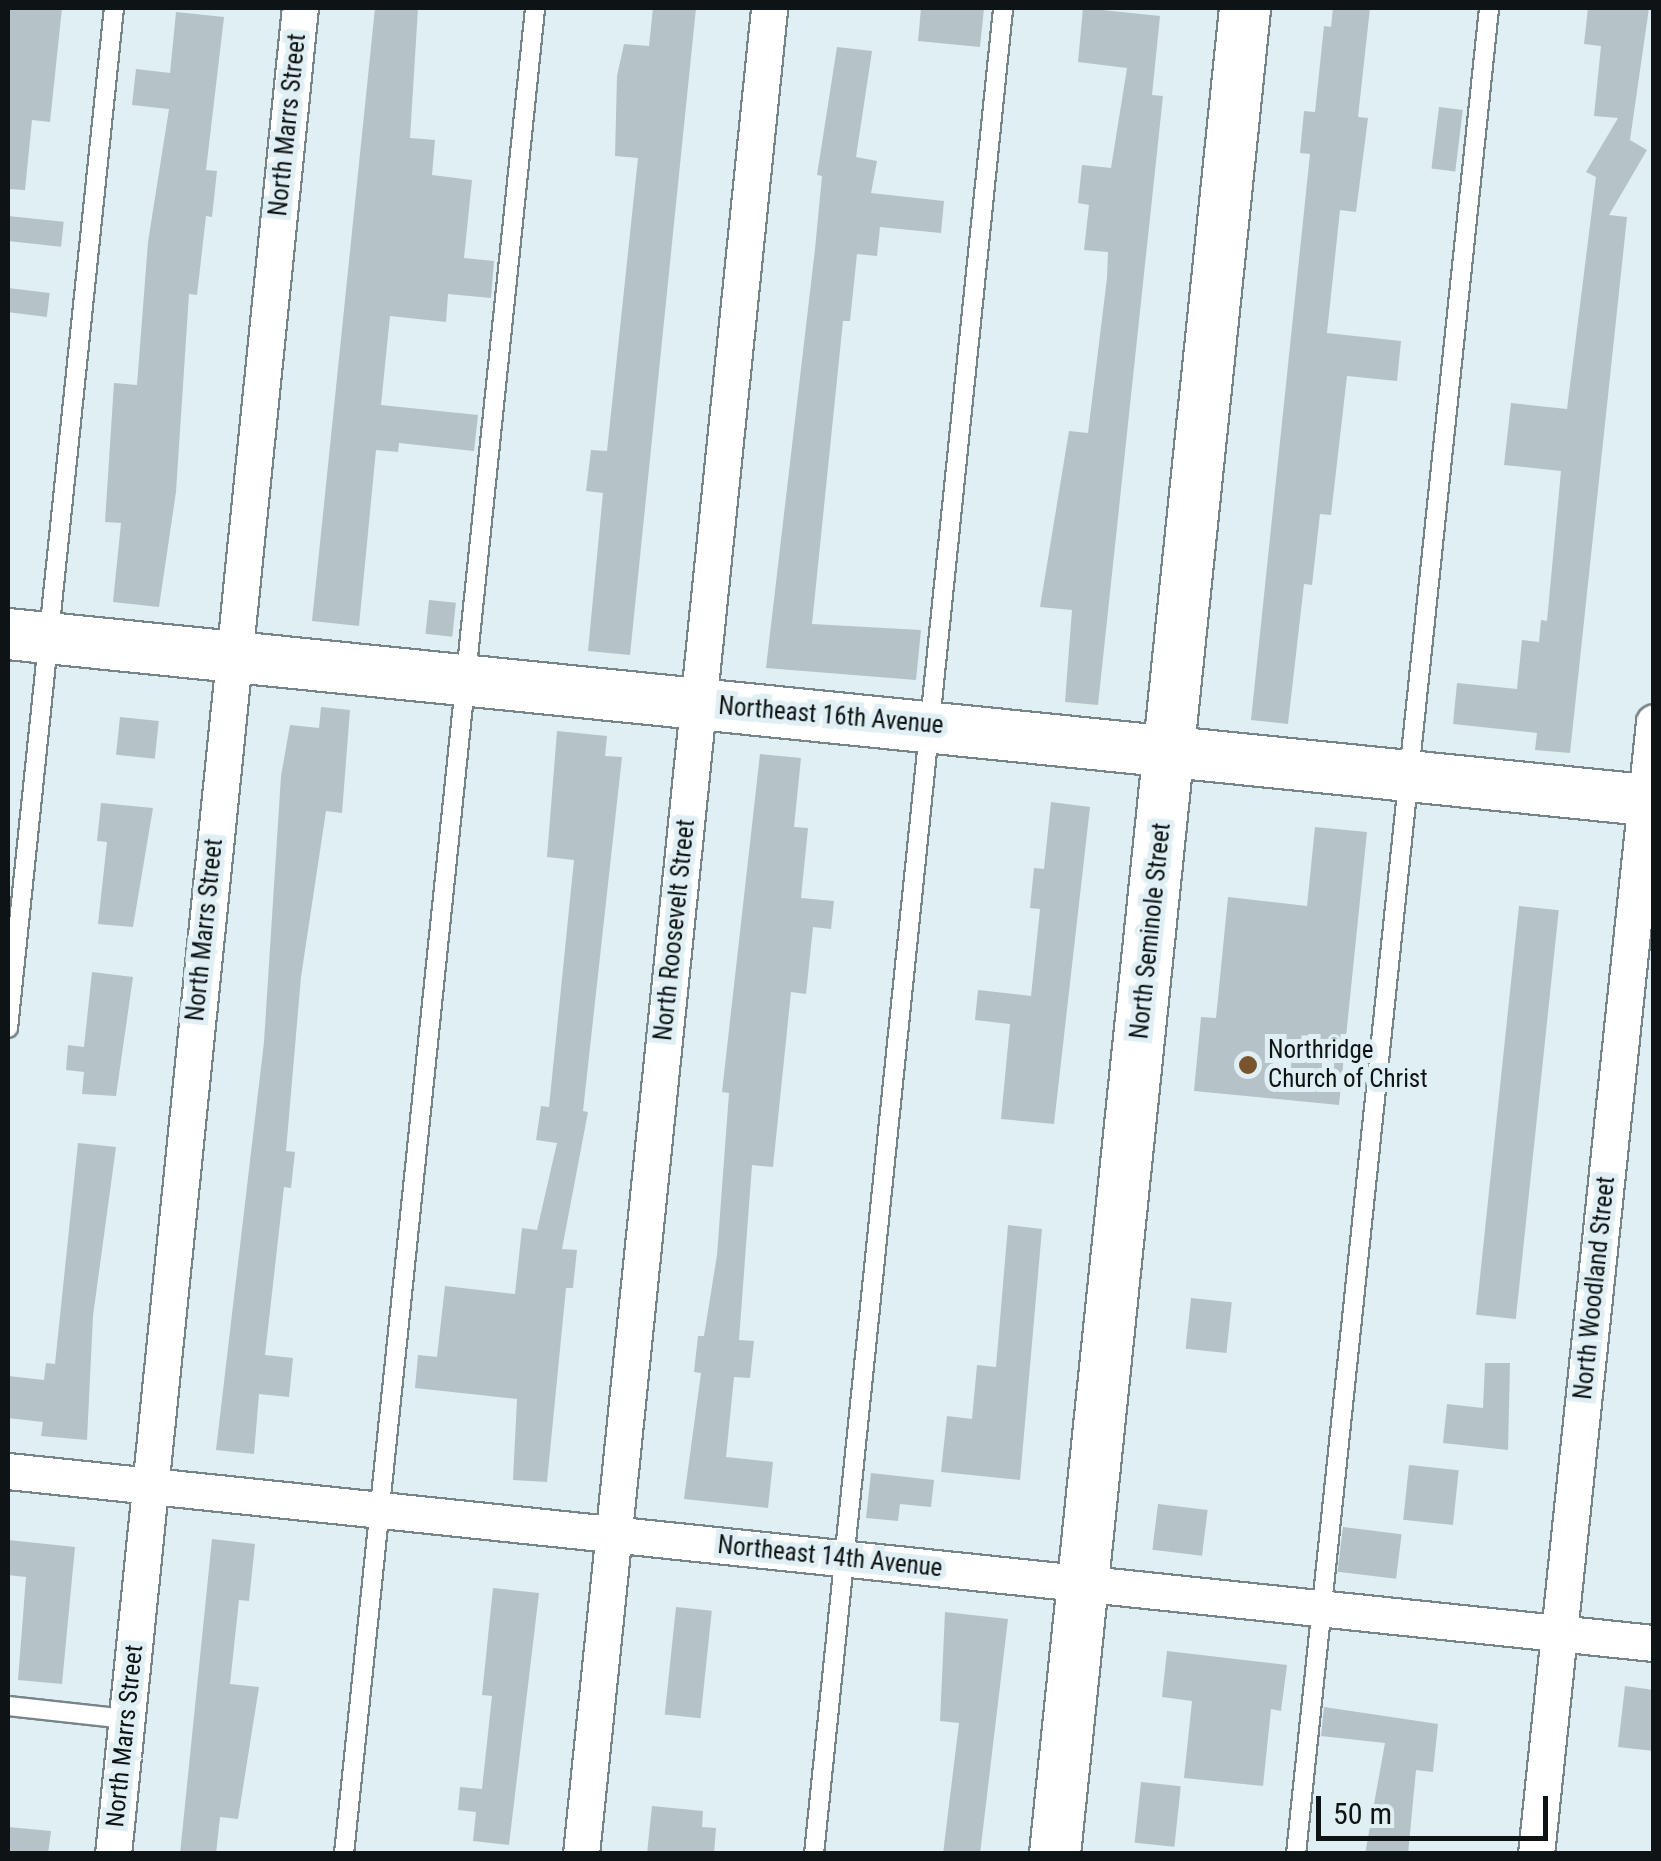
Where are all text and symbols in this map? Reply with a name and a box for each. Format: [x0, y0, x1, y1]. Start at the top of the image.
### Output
street label: North Marrs Street [264, 32, 312, 218]
street label: Northeast 16th Avenue [717, 691, 945, 741]
street label: North Roosevelt Street [648, 818, 702, 1042]
street label: North Seminole Street [1125, 821, 1177, 1041]
street label: North Marrs Street [181, 837, 229, 1023]
place label: Northridge Church of Christ [1268, 1036, 1428, 1095]
marker: Northridge Church of Christ [1237, 1054, 1259, 1076]
street label: North Woodland Street [1568, 1175, 1622, 1401]
street label: Northeast 14th Avenue [716, 1530, 944, 1584]
street label: North Marrs Street [101, 1643, 149, 1829]
scale bar [1321, 1776, 1554, 1838]
text: 50 m [1333, 1796, 1392, 1831]

